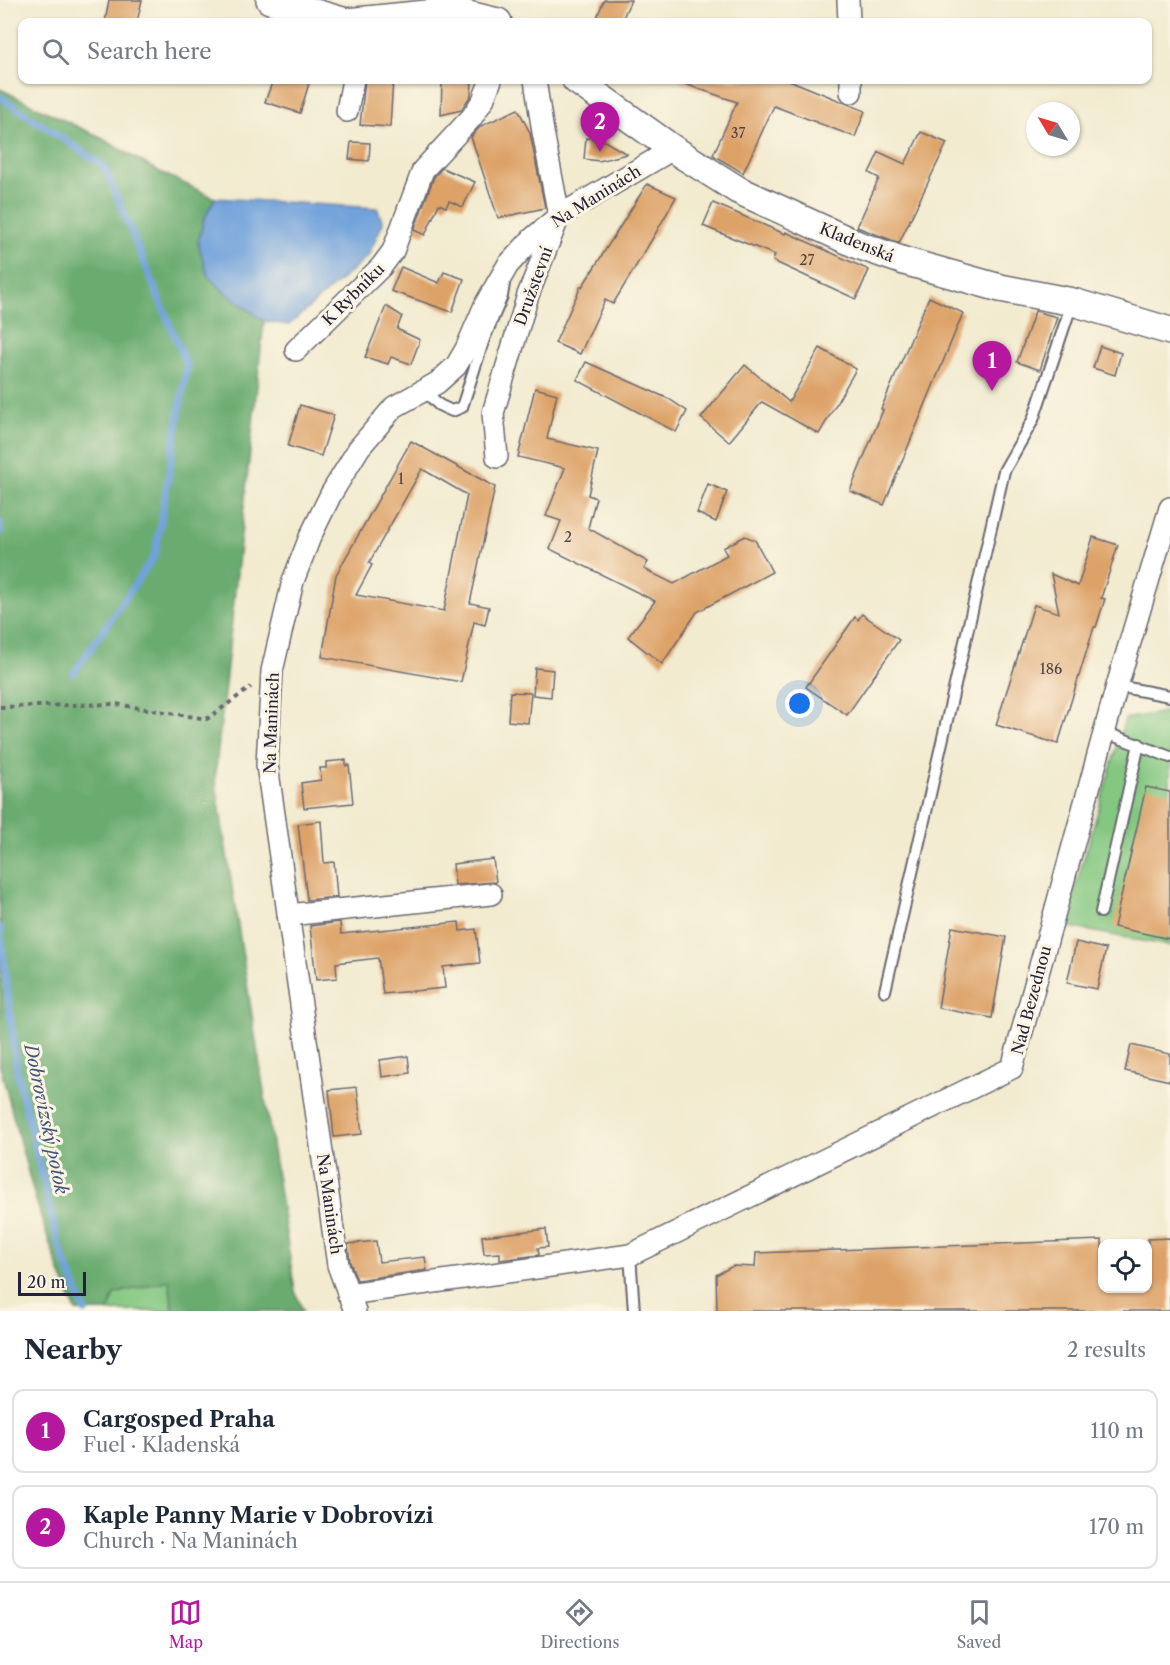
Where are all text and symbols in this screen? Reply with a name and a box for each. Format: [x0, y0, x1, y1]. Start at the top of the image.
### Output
search box [18, 18, 1152, 84]
icon: search [39, 35, 72, 68]
text: Search here [87, 38, 212, 65]
pin: 2 [580, 102, 620, 152]
north arrow [1026, 102, 1080, 156]
house number: 37 [731, 124, 745, 142]
street label: Na Maninách [548, 161, 644, 231]
street label: Kladenská [817, 218, 898, 266]
street label: Družstevní [509, 244, 557, 328]
house number: 27 [800, 251, 815, 269]
street label: K Rybníku [318, 259, 388, 329]
pin: 1 [972, 342, 1012, 391]
house number: 1 [398, 470, 404, 488]
house number: 2 [564, 528, 572, 546]
house number: 186 [1040, 660, 1062, 678]
street label: Na Maninách [259, 672, 283, 774]
your location [785, 689, 814, 718]
street label: Nad Bezednou [1007, 943, 1055, 1057]
water label: Dobrovízský potok [19, 1040, 73, 1197]
street label: Na Maninách [313, 1152, 347, 1256]
map controls [1098, 1239, 1152, 1293]
button: locate [1098, 1239, 1152, 1293]
scale bar [18, 1269, 86, 1296]
text: 20 m [27, 1272, 66, 1292]
text: Nearby [24, 1334, 122, 1366]
text: 2 results [1067, 1338, 1146, 1362]
text: Cargosped Praha [83, 1406, 275, 1433]
text: 1 [41, 1419, 50, 1443]
text: 110 m [1091, 1419, 1144, 1443]
text: Fuel · Kladenská [83, 1433, 240, 1457]
text: Kaple Panny Marie v Dobrovízi [83, 1502, 434, 1529]
text: 2 [40, 1515, 51, 1539]
text: 170 m [1089, 1515, 1144, 1539]
text: Church · Na Maninách [83, 1529, 298, 1553]
tab: Map [169, 1596, 203, 1652]
tab: Directions [540, 1596, 619, 1652]
tab: Saved [957, 1596, 1001, 1652]

